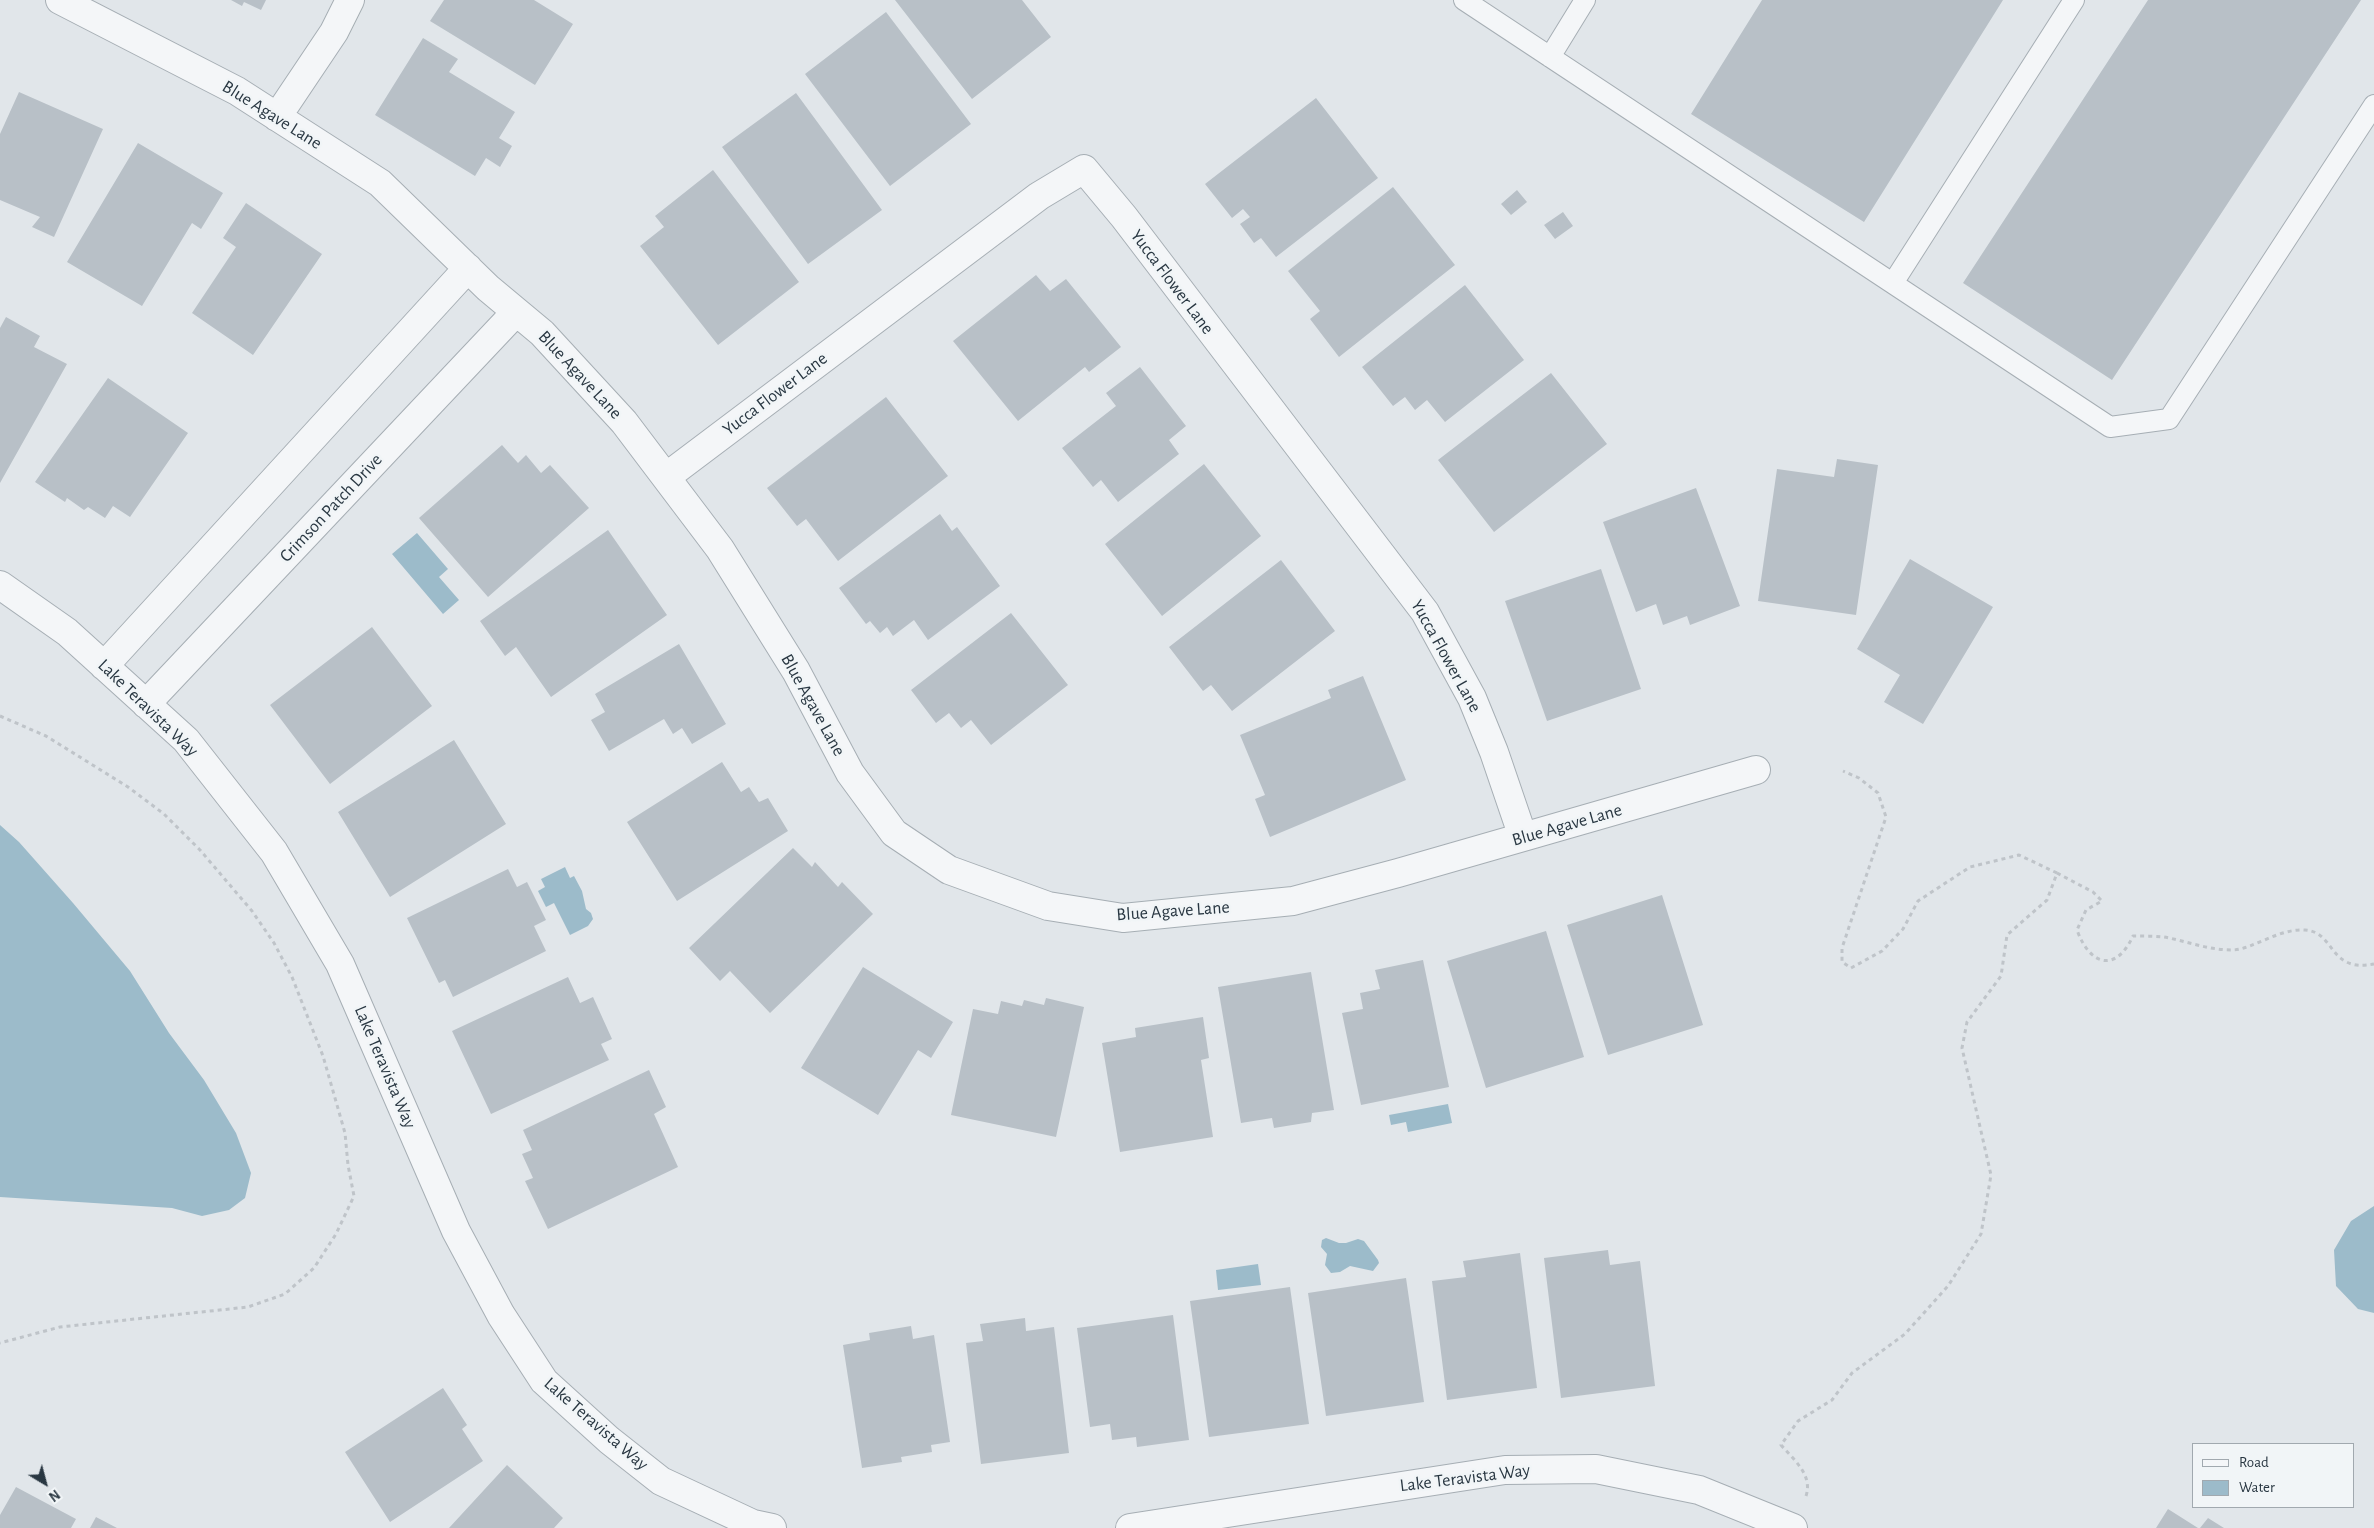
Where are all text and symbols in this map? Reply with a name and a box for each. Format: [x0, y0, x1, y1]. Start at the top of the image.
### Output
street label: Blue Agave Lane [218, 76, 326, 154]
street label: Yucca Flower Lane [1126, 225, 1218, 339]
street label: Blue Agave Lane [533, 326, 627, 424]
street label: Yucca Flower Lane [718, 348, 832, 440]
street label: Crimson Patch Drive [275, 449, 387, 567]
street label: Yucca Flower Lane [1406, 596, 1486, 716]
street label: Blue Agave Lane [776, 650, 850, 760]
street label: Lake Teravista Way [93, 655, 203, 761]
street label: Blue Agave Lane [1510, 799, 1624, 851]
street label: Blue Agave Lane [1116, 896, 1230, 926]
street label: Lake Teravista Way [349, 1002, 421, 1132]
street label: Lake Teravista Way [539, 1373, 653, 1475]
legend [2192, 1443, 2354, 1508]
text: Road [2239, 1455, 2269, 1470]
north arrow [20, 1458, 70, 1508]
street label: Lake Teravista Way [1399, 1459, 1531, 1497]
text: Water [2239, 1480, 2275, 1495]
text: N [46, 1486, 62, 1503]

